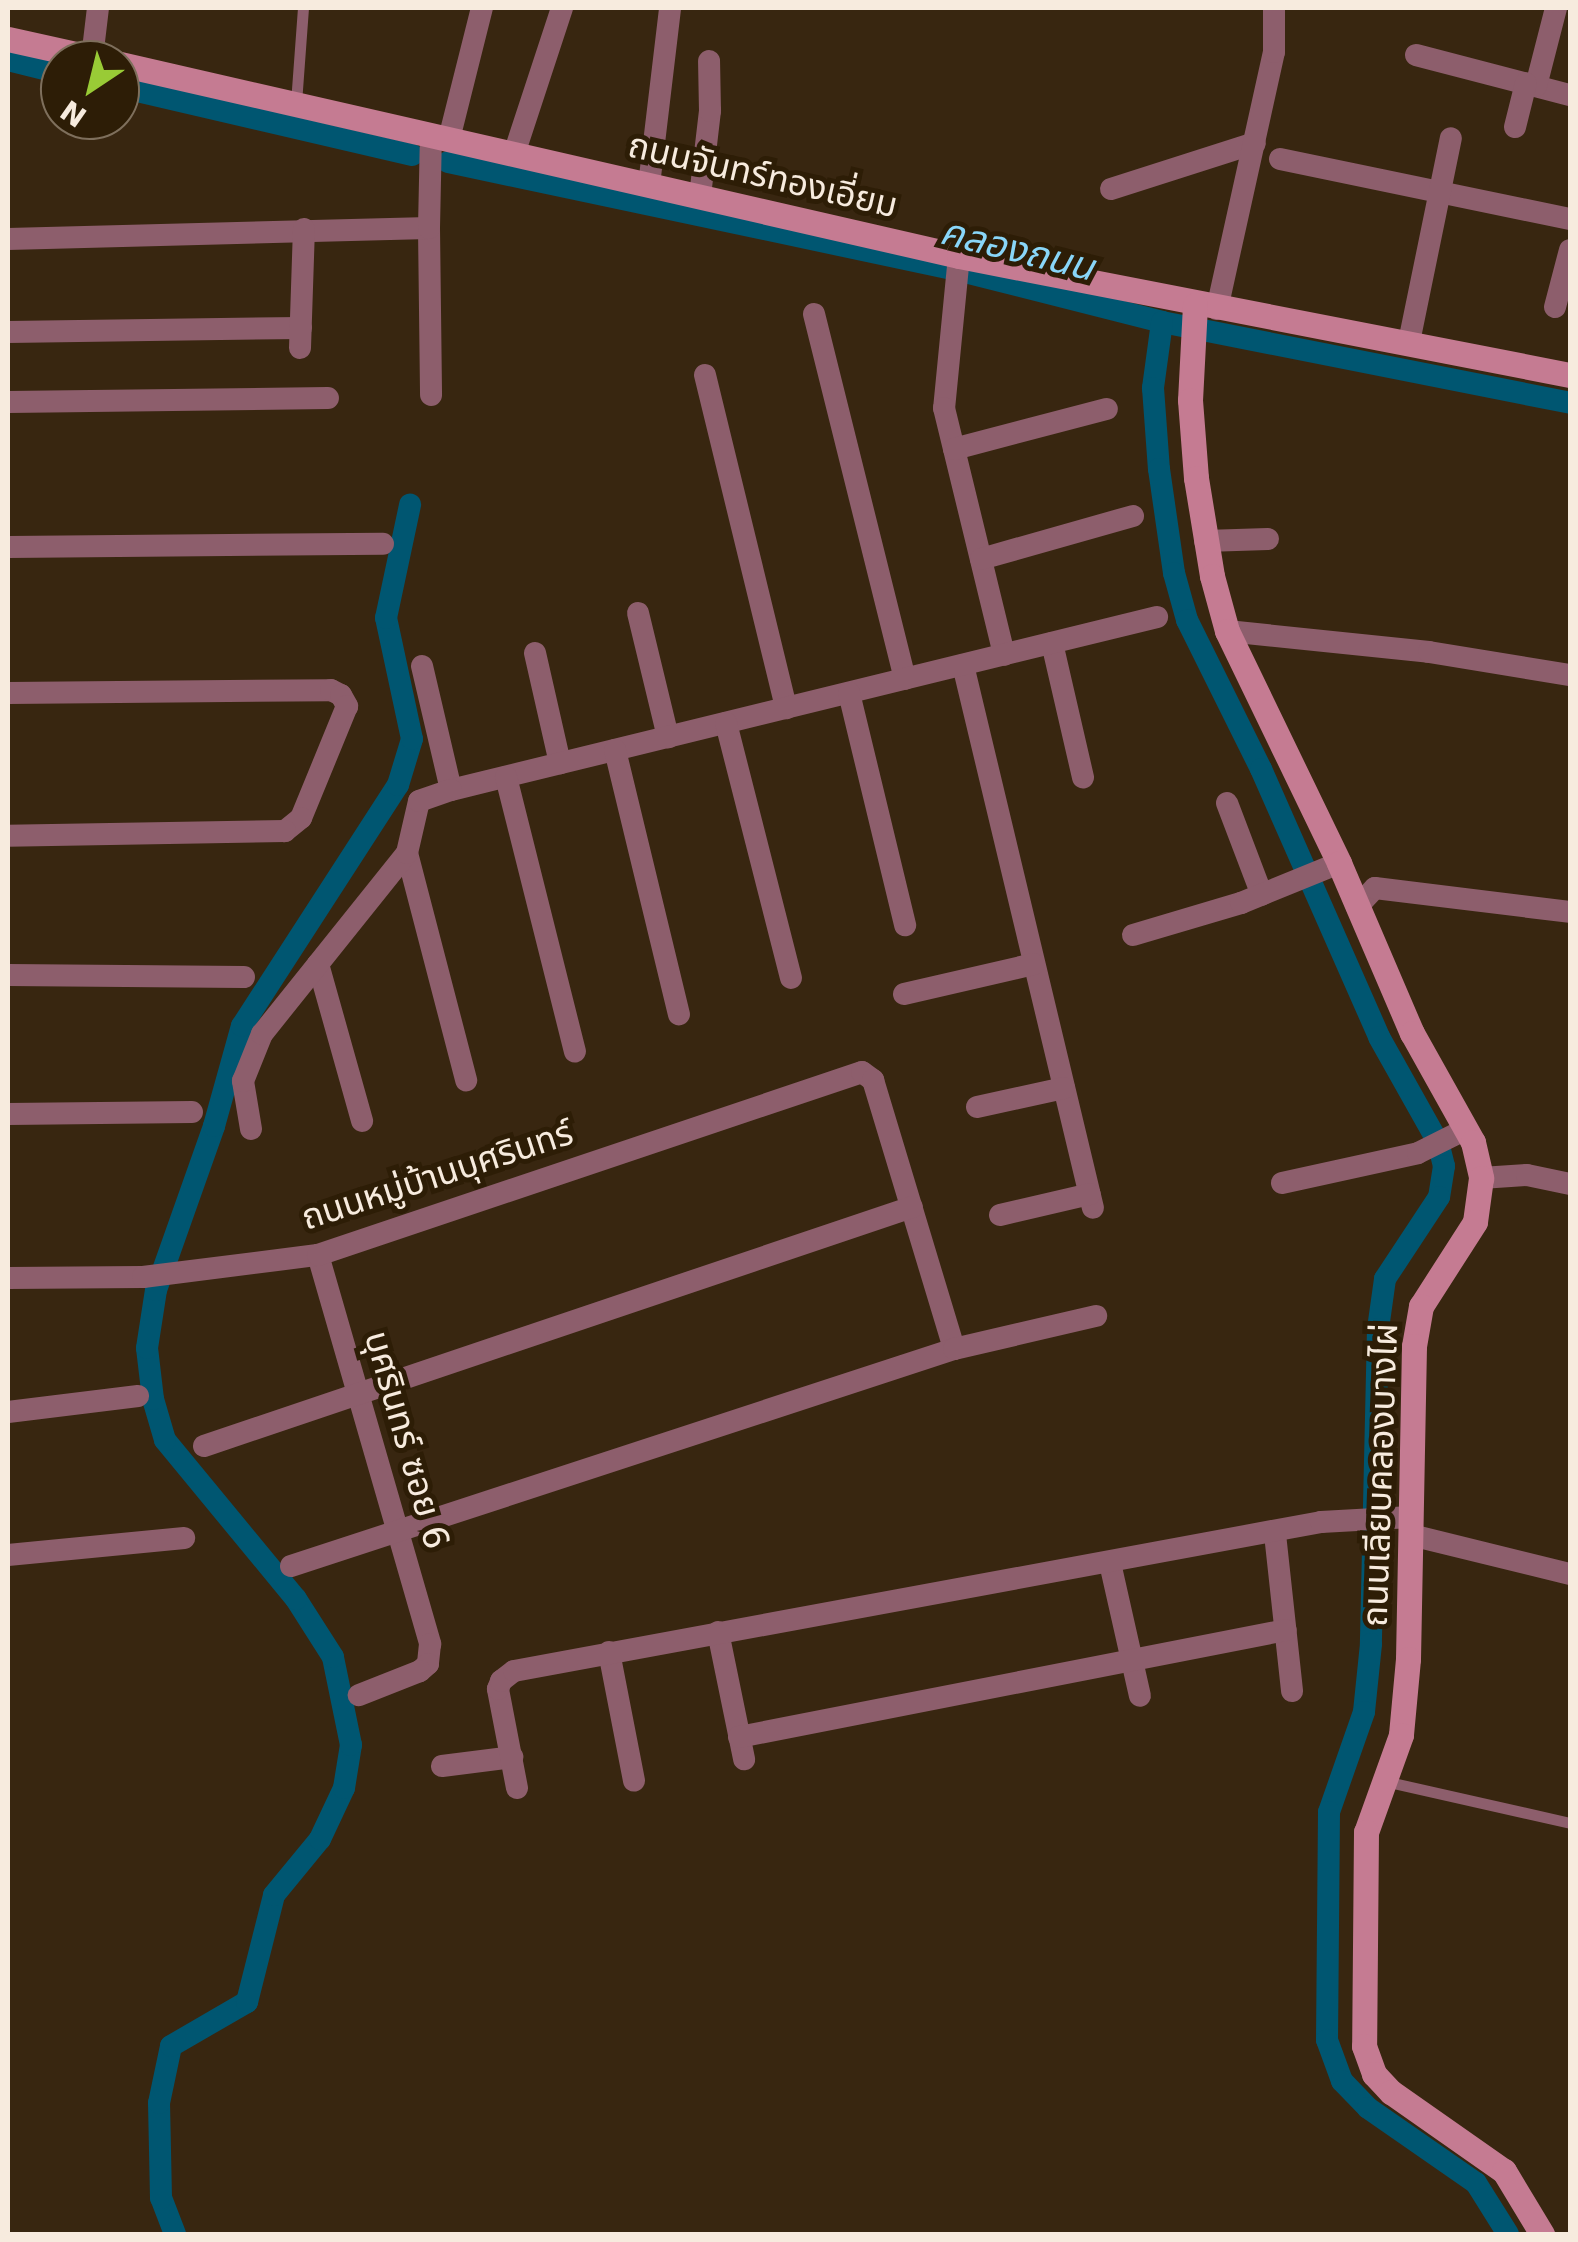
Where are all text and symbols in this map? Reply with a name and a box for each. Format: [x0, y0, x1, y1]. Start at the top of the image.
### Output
north arrow [40, 40, 140, 140]
text: N [55, 93, 93, 134]
street label: ถนนจันทร์ทองเอี่ยม [624, 124, 902, 226]
water label: คลองถนน [935, 209, 1099, 291]
street label: ถนนหมู่บ้านบุศรินทร์ [296, 1111, 578, 1239]
street label: ถนนเลียบคลองบางไผ่ [1354, 1323, 1406, 1627]
street label: บุศรินทร์ ซอย 6 [356, 1326, 458, 1554]

